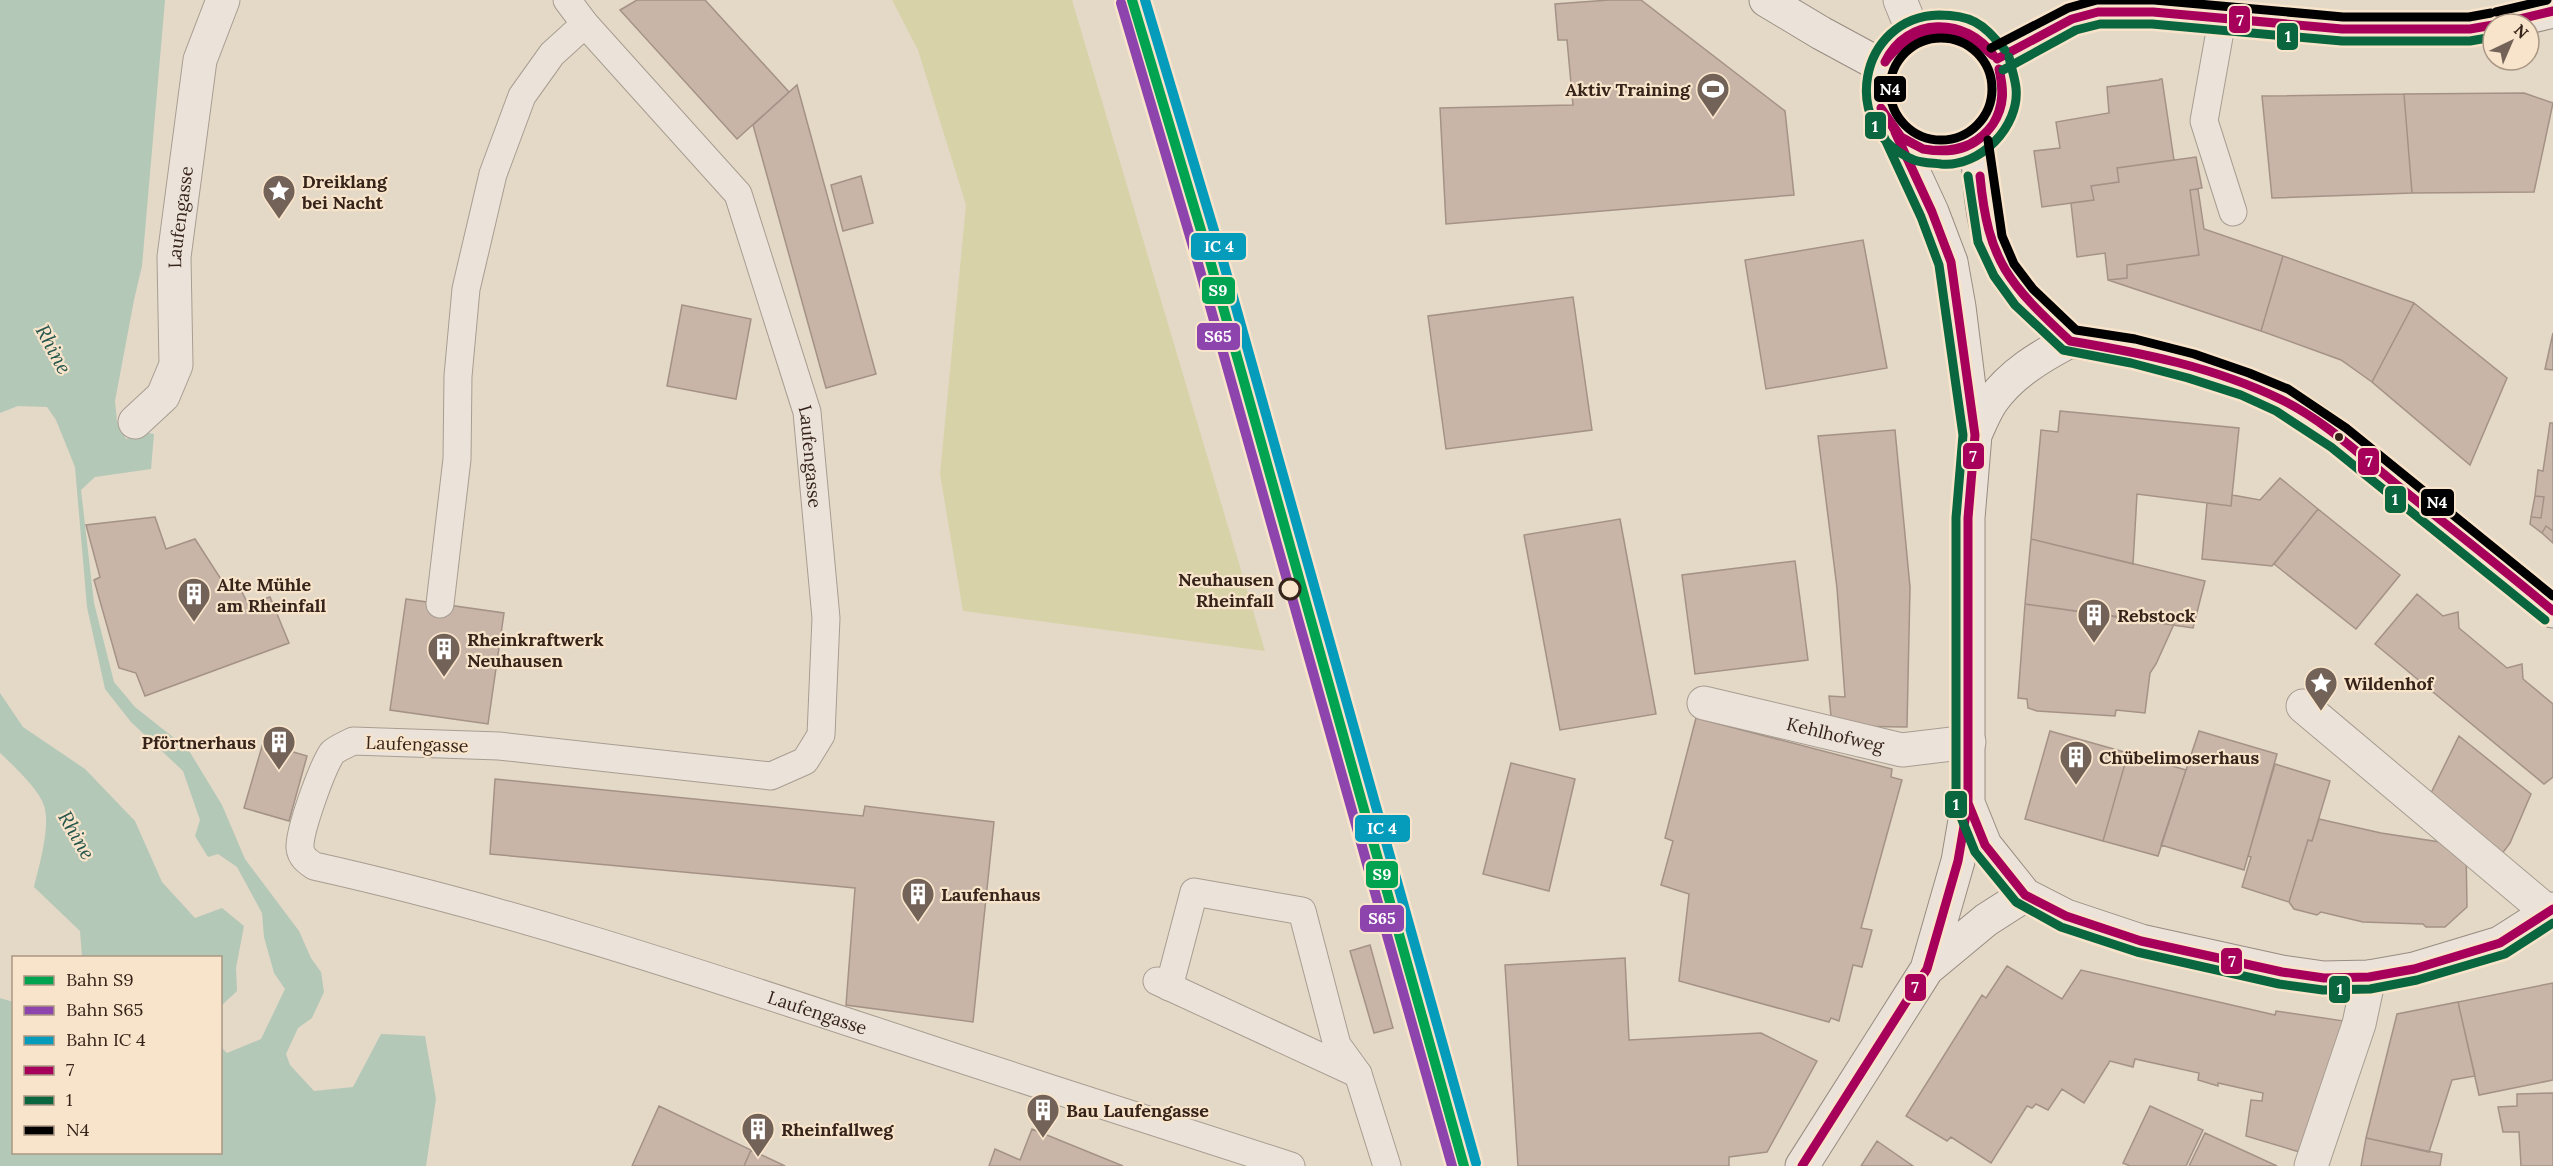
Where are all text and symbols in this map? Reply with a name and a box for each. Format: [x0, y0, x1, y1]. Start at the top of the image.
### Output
line badge: 7 [2228, 5, 2251, 34]
text: 7 [2236, 10, 2244, 30]
north arrow [2481, 12, 2541, 72]
text: N [2510, 20, 2533, 43]
line badge: 1 [2276, 22, 2299, 51]
text: 1 [2285, 26, 2291, 46]
sports icon: Aktiv Training [1695, 71, 1731, 118]
line badge: N4 [1873, 75, 1907, 103]
place label: Aktiv Training [1565, 78, 1691, 101]
text: N4 [1879, 79, 1901, 99]
line badge: 1 [1864, 111, 1887, 140]
text: 1 [1872, 116, 1878, 136]
street label: Laufengasse [163, 164, 197, 269]
place label: Dreiklang bei Nacht [301, 170, 388, 214]
place icon: Dreiklang bei Nacht [261, 173, 297, 220]
line badge: IC 4 [1190, 232, 1247, 261]
text: IC 4 [1204, 236, 1234, 256]
line badge: S9 [1201, 276, 1236, 305]
text: S9 [1209, 280, 1227, 300]
water label: Rhine [31, 320, 77, 378]
line badge: S65 [1196, 322, 1241, 351]
text: S65 [1204, 326, 1232, 346]
street label: Laufengasse [794, 402, 827, 509]
unlabelled marker [2333, 431, 2345, 443]
line badge: 7 [1962, 442, 1985, 470]
text: 7 [1969, 446, 1977, 466]
line badge: 7 [2357, 447, 2380, 476]
text: 7 [2365, 451, 2373, 471]
line badge: 1 [2384, 485, 2407, 514]
line badge: N4 [2420, 488, 2455, 517]
text: 1 [2392, 489, 2398, 509]
text: N4 [2426, 492, 2448, 512]
place label: Neuhausen Rheinfall [1178, 568, 1275, 612]
place label: Alte Mühle am Rheinfall [217, 573, 326, 617]
building icon: Alte Mühle am Rheinfall [176, 576, 212, 623]
marker: Neuhausen Rheinfall [1279, 578, 1301, 600]
building icon: Rebstock [2076, 597, 2112, 644]
place label: Rebstock [2117, 604, 2196, 627]
place label: Rheinkraftwerk Neuhausen [467, 628, 604, 672]
building icon: Rheinkraftwerk Neuhausen [426, 631, 462, 678]
place icon: Wildenhof [2303, 665, 2339, 712]
place label: Wildenhof [2344, 672, 2435, 695]
street label: Kehlhofweg [1784, 712, 1887, 757]
building icon: Pförtnerhaus [261, 724, 297, 771]
place label: Pförtnerhaus [142, 731, 256, 754]
street label: Laufengasse [365, 731, 469, 757]
building icon: Chübelimoserhaus [2058, 739, 2094, 786]
place label: Chübelimoserhaus [2099, 746, 2259, 769]
line badge: 1 [1944, 790, 1968, 819]
text: 1 [1953, 794, 1959, 814]
water label: Rhine [53, 806, 101, 864]
line badge: IC 4 [1354, 814, 1411, 843]
text: IC 4 [1367, 818, 1397, 838]
line badge: S9 [1365, 860, 1399, 889]
text: S9 [1373, 864, 1391, 884]
building icon: Laufenhaus [900, 876, 936, 923]
place label: Laufenhaus [941, 883, 1041, 906]
line badge: S65 [1359, 904, 1405, 933]
text: S65 [1368, 908, 1396, 928]
line badge: 7 [2220, 947, 2243, 975]
text: 7 [2228, 951, 2236, 971]
legend [12, 956, 222, 1154]
text: Bahn S9 [66, 968, 134, 991]
line badge: 7 [1904, 973, 1927, 1002]
line badge: 1 [2328, 975, 2351, 1004]
text: 7 [1911, 977, 1919, 997]
text: 1 [2337, 979, 2343, 999]
street label: Laufengasse [765, 985, 870, 1039]
text: Bahn S65 [66, 998, 143, 1021]
text: Bahn IC 4 [66, 1028, 146, 1051]
text: 7 [66, 1058, 74, 1081]
text: 1 [66, 1088, 73, 1111]
building icon: Bau Laufengasse [1025, 1092, 1061, 1139]
place label: Bau Laufengasse [1066, 1099, 1209, 1122]
building icon: Rheinfallweg [740, 1111, 776, 1158]
text: N4 [66, 1118, 90, 1141]
place label: Rheinfallweg [781, 1118, 894, 1141]

